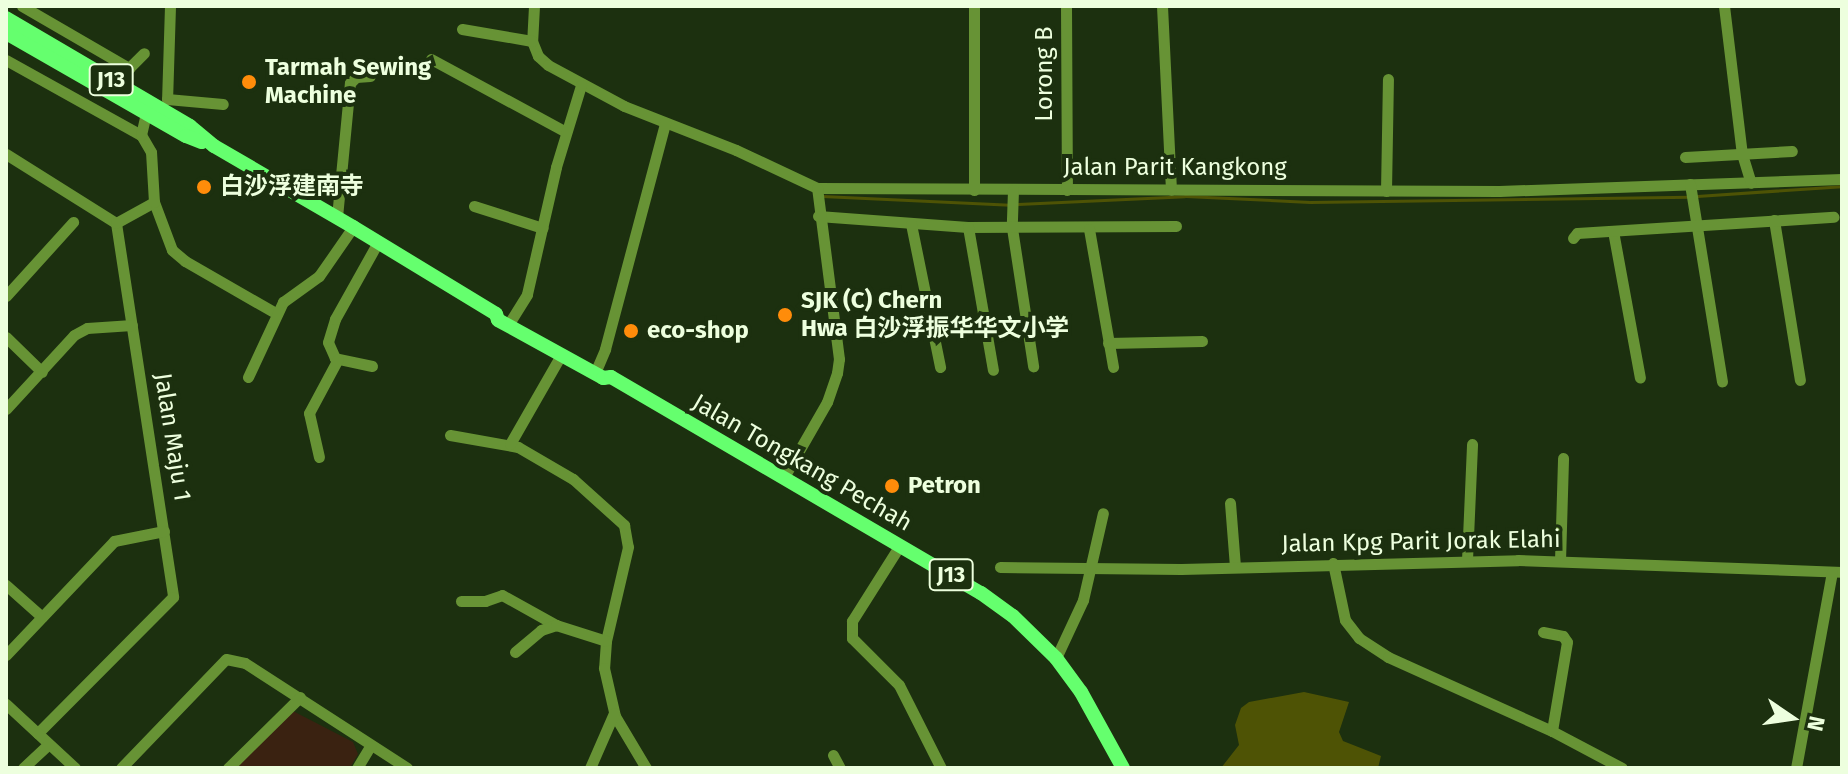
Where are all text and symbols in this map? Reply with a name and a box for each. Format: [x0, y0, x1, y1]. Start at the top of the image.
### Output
street label: Lorong B [1031, 26, 1059, 122]
place label: Tarmah Sewing Machine [265, 54, 431, 110]
road number: J13 [87, 62, 135, 98]
marker: Tarmah Sewing Machine [240, 73, 258, 91]
street label: Jalan Parit Kangkong [1063, 154, 1287, 182]
place label: 白沙浮建南寺 [220, 173, 364, 201]
marker: 白沙浮建南寺 [195, 178, 213, 196]
place label: SJK (C) Chern Hwa 白沙浮振华华文小学 [801, 287, 1069, 343]
marker: SJK (C) Chern Hwa 白沙浮振华华文小学 [776, 306, 794, 324]
place label: eco-shop [647, 317, 749, 345]
marker: eco-shop [622, 322, 640, 340]
street label: Jalan Maju 1 [148, 371, 196, 503]
street label: Jalan Tongkang Pechah [687, 388, 917, 538]
place label: Petron [908, 472, 981, 500]
marker: Petron [883, 477, 901, 495]
street label: Jalan Kpg Parit Jorak Elahi [1281, 525, 1561, 559]
road number: J13 [927, 557, 975, 593]
north arrow [1752, 678, 1832, 758]
text: N [1801, 713, 1831, 734]

